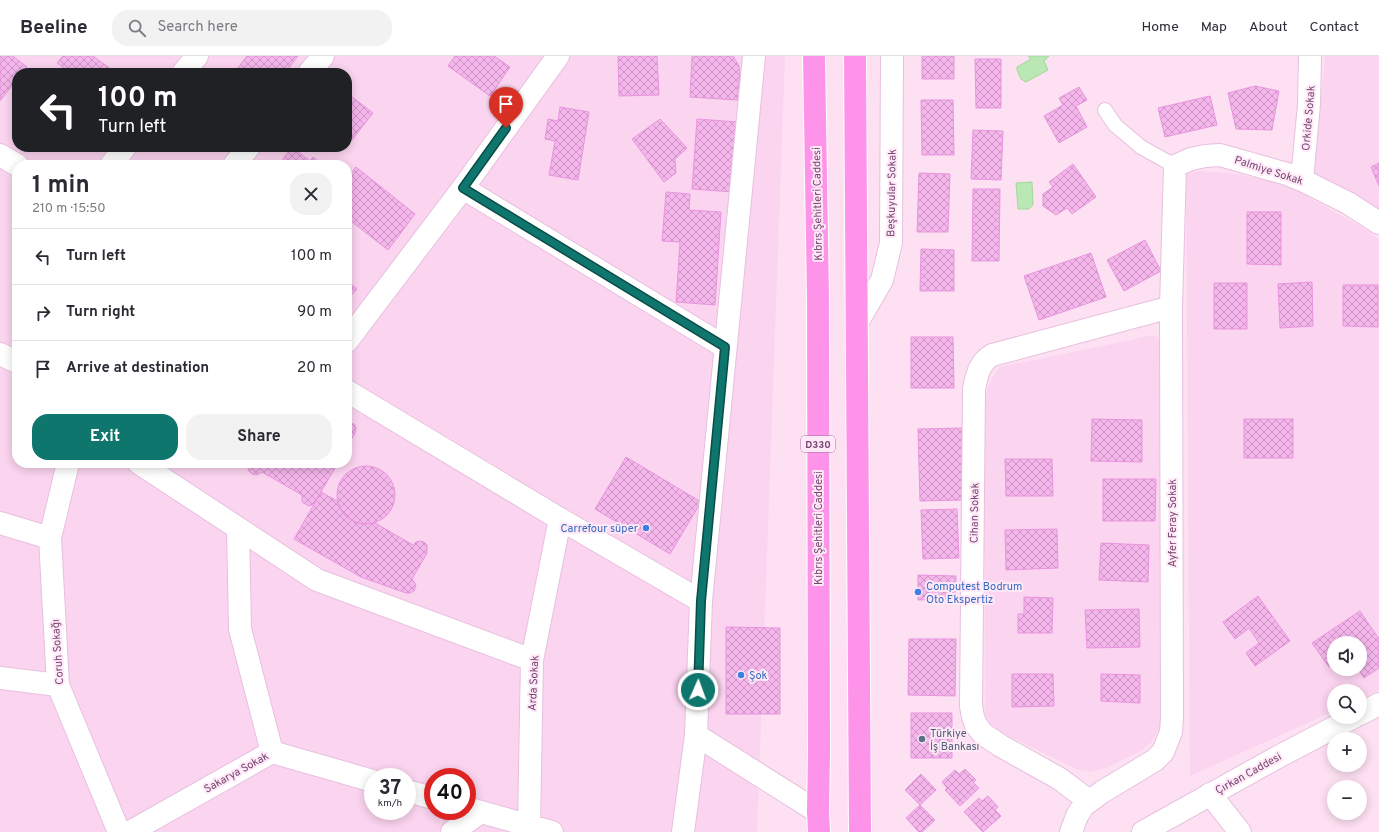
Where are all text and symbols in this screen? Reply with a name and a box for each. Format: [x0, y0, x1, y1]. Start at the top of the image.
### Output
search box [112, 10, 392, 46]
text: Beeline [20, 16, 88, 40]
icon: search [126, 17, 148, 39]
text: Search here [158, 18, 238, 37]
text: Home [1142, 19, 1179, 36]
text: Map [1201, 19, 1227, 36]
text: About [1249, 19, 1288, 36]
text: Contact [1310, 19, 1359, 36]
text: 100 m [98, 81, 178, 117]
icon: left [32, 84, 84, 136]
street label: Orkide Sokak [1299, 85, 1319, 151]
pin [489, 87, 523, 128]
icon: arrive [495, 93, 517, 115]
text: Turn left [98, 116, 166, 139]
street label: Kıbrıs Şehitleri Caddesi [810, 147, 826, 261]
street label: Beşkuyular Sokak [884, 149, 900, 237]
street label: Palmiye Sokak [1233, 153, 1305, 189]
text: 1 min [32, 171, 90, 201]
button: close [290, 173, 332, 215]
text: 210 m · 15:50 [32, 201, 106, 217]
icon: left [32, 246, 54, 268]
text: Turn left [66, 247, 126, 266]
text: 100 m [291, 247, 332, 266]
icon: right [32, 302, 54, 324]
text: Turn right [66, 303, 135, 322]
text: 90 m [297, 303, 332, 322]
icon: arrive [32, 358, 54, 380]
text: Arrive at destination [66, 359, 209, 378]
text: 20 m [297, 359, 332, 378]
button: Exit [32, 414, 178, 460]
button: Share [186, 414, 332, 460]
road number: D330 [801, 436, 835, 452]
street label: Kıbrıs Şehitleri Caddesi [812, 471, 826, 585]
street label: Ayfer Feray Sokak [1166, 479, 1180, 567]
street label: Cihan Sokak [967, 482, 983, 543]
place label: Carrefour süper [560, 522, 639, 536]
marker: Carrefour süper [641, 523, 651, 533]
place label: Computest Bodrum Oto Ekspertiz [926, 580, 1022, 607]
marker: Computest Bodrum Oto Ekspertiz [913, 587, 923, 597]
street label: Coruh Sokağı [49, 619, 67, 685]
map controls [1327, 636, 1367, 820]
button: sound [1327, 636, 1367, 676]
street label: Arda Sokak [526, 655, 542, 711]
position arrow [677, 669, 719, 711]
place label: Şok [749, 669, 768, 683]
marker: Şok [736, 670, 746, 680]
button: search [1327, 684, 1367, 724]
place label: Türkiye İş Bankası [930, 727, 979, 754]
button: + [1327, 732, 1367, 772]
marker: Türkiye İş Bankası [917, 734, 927, 744]
street label: Sakarya Sokak [202, 749, 271, 796]
street label: Çırkan Caddesi [1213, 750, 1284, 798]
speed limit sign: 40 [424, 768, 476, 820]
text: 37 [379, 776, 401, 802]
button: − [1327, 780, 1367, 820]
text: km/h [378, 797, 402, 810]

